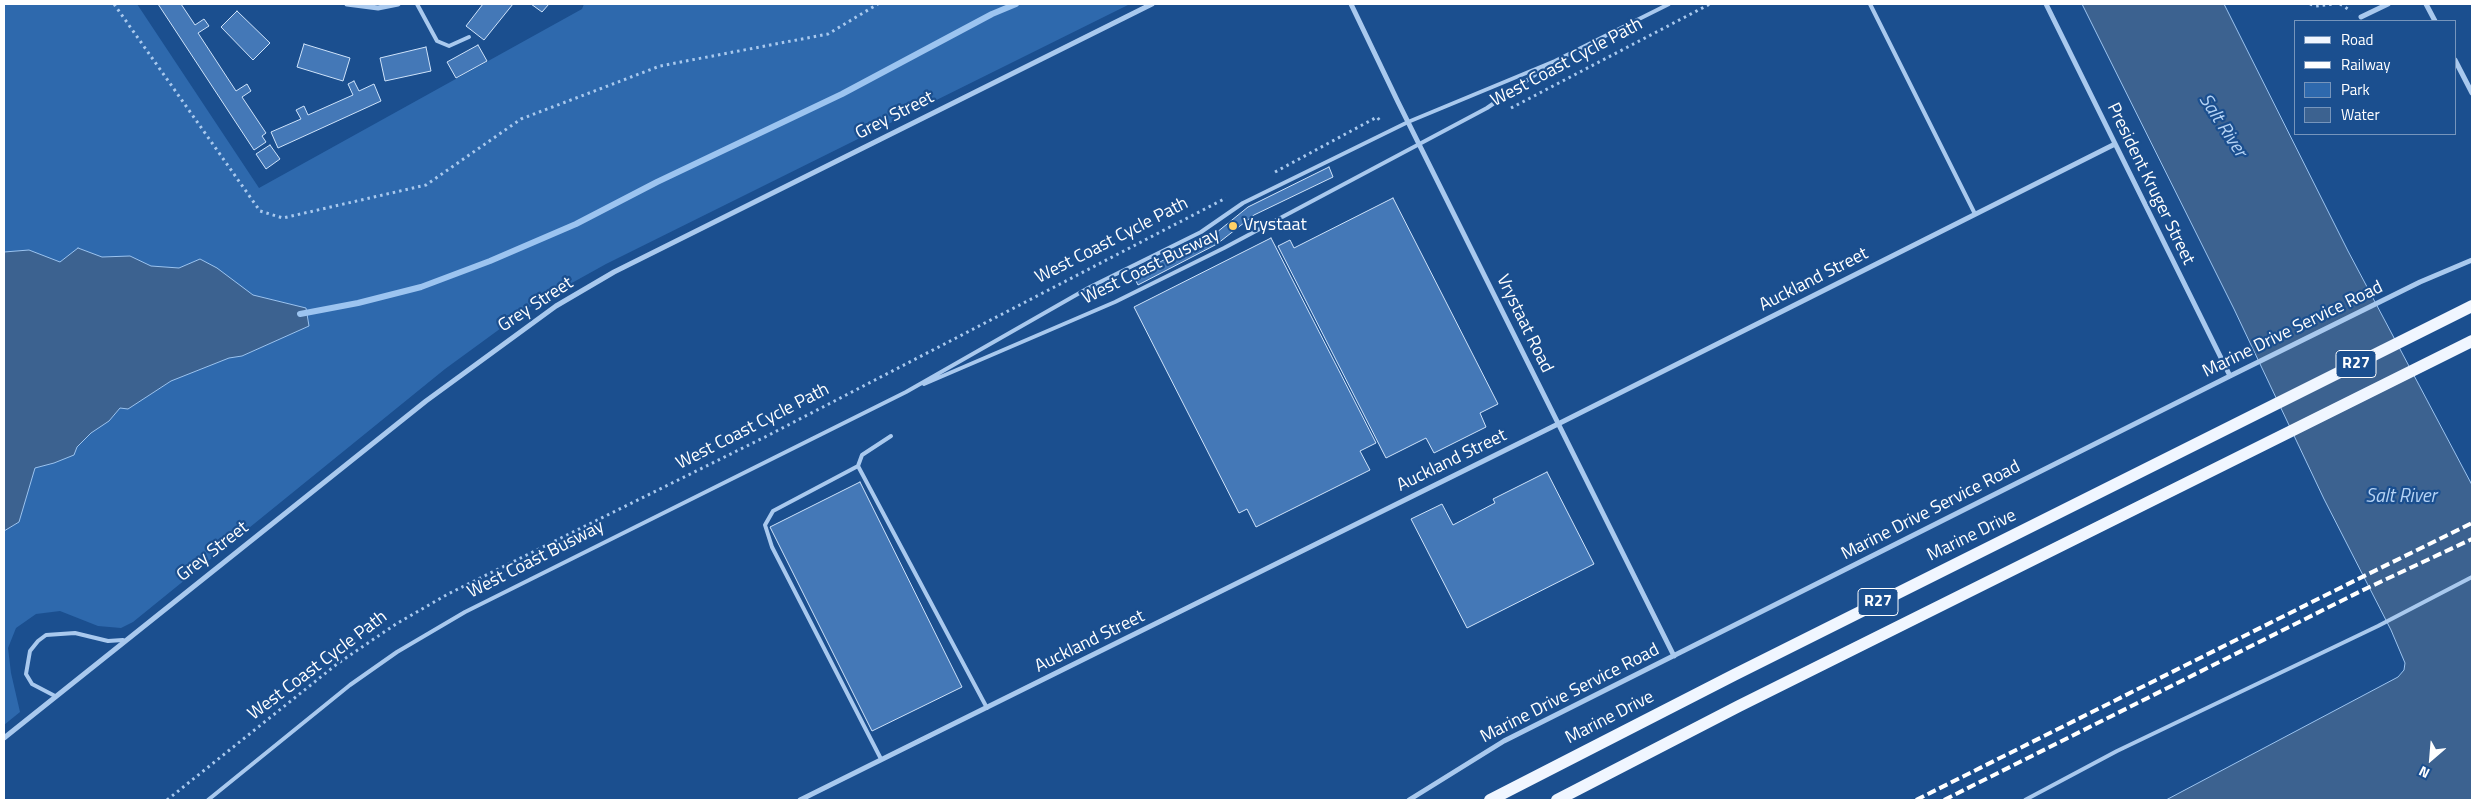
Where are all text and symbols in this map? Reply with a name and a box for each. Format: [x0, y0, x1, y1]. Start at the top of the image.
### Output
street label: West Coast Cycle Path [1487, 14, 1647, 112]
legend [2294, 20, 2456, 135]
text: Road [2341, 28, 2373, 51]
text: Railway [2341, 53, 2391, 76]
text: Park [2341, 78, 2370, 101]
street label: Grey Street [852, 87, 938, 145]
water label: Salt River [2193, 90, 2251, 162]
street label: President Kruger Street [2101, 99, 2199, 269]
text: Water [2341, 103, 2380, 126]
street label: West Coast Cycle Path [1032, 193, 1192, 289]
place label: Vrystaat [1243, 215, 1307, 237]
marker: Vrystaat [1227, 220, 1239, 232]
street label: West Coast Busway [1079, 224, 1223, 310]
street label: Auckland Street [1756, 243, 1872, 317]
street label: Vrystaat Road [1491, 271, 1557, 377]
street label: Grey Street [494, 273, 578, 337]
street label: Marine Drive Service Road [2199, 277, 2387, 383]
road number: R27 [2336, 350, 2376, 378]
street label: West Coast Cycle Path [673, 379, 833, 475]
street label: Auckland Street [1394, 425, 1510, 497]
street label: Marine Drive Service Road [1838, 456, 2024, 566]
water label: Salt River [2365, 486, 2437, 508]
street label: Marine Drive [1924, 505, 2020, 567]
street label: West Coast Busway [464, 516, 608, 604]
street label: Grey Street [173, 517, 253, 587]
road number: R27 [1858, 588, 1898, 616]
street label: Auckland Street [1032, 606, 1148, 678]
street label: West Coast Cycle Path [244, 607, 392, 725]
street label: Marine Drive Service Road [1477, 639, 1663, 749]
street label: Marine Drive [1562, 686, 1658, 750]
north arrow [2406, 734, 2456, 784]
text: N [2415, 761, 2433, 784]

